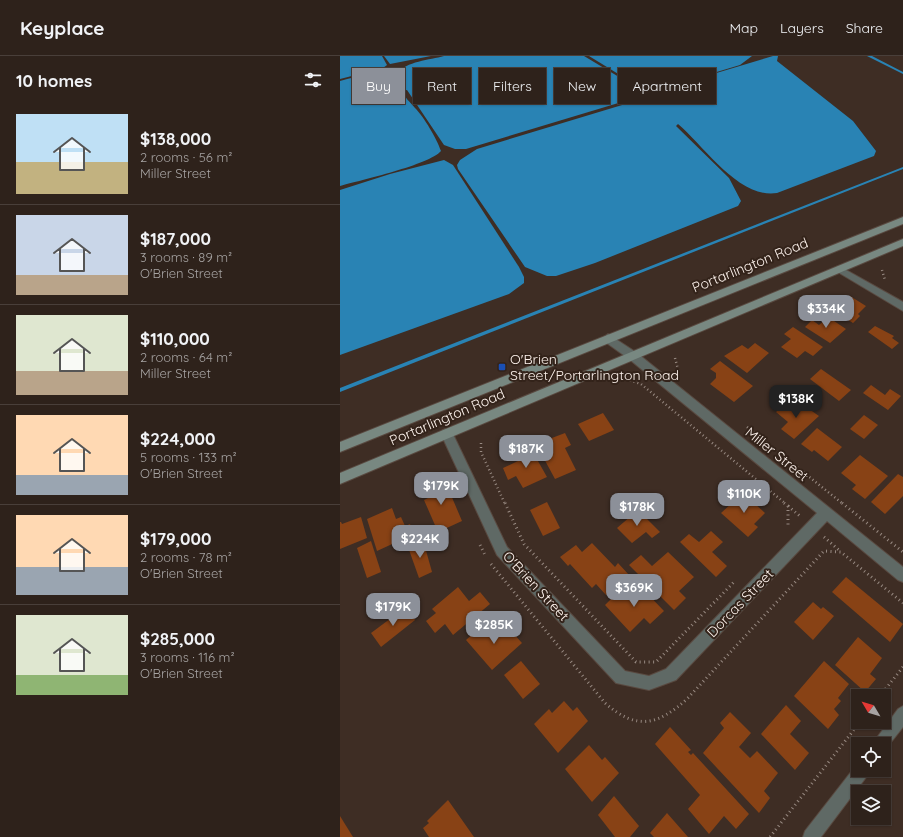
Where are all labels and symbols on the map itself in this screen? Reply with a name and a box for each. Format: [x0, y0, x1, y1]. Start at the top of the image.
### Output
street label: Portarlington Road [689, 234, 811, 296]
pin: $334K [798, 295, 854, 329]
place label: O'Brien Street/Portarlington Road [510, 350, 679, 384]
marker: O'Brien Street/Portarlington Road [497, 362, 507, 372]
street label: Portarlington Road [387, 385, 507, 449]
pin: $138K [768, 385, 824, 419]
street label: Miller Street [742, 423, 812, 485]
pin: $187K [498, 435, 554, 469]
pin: $179K [413, 472, 469, 506]
pin: $110K [716, 480, 772, 514]
pin: $178K [609, 493, 665, 527]
pin: $224K [392, 525, 448, 559]
street label: O'Brien Street [499, 547, 573, 625]
street label: Dorcas Street [703, 565, 777, 641]
pin: $369K [606, 574, 662, 608]
pin: $179K [365, 593, 421, 627]
pin: $285K [466, 611, 522, 645]
north arrow [851, 689, 891, 729]

